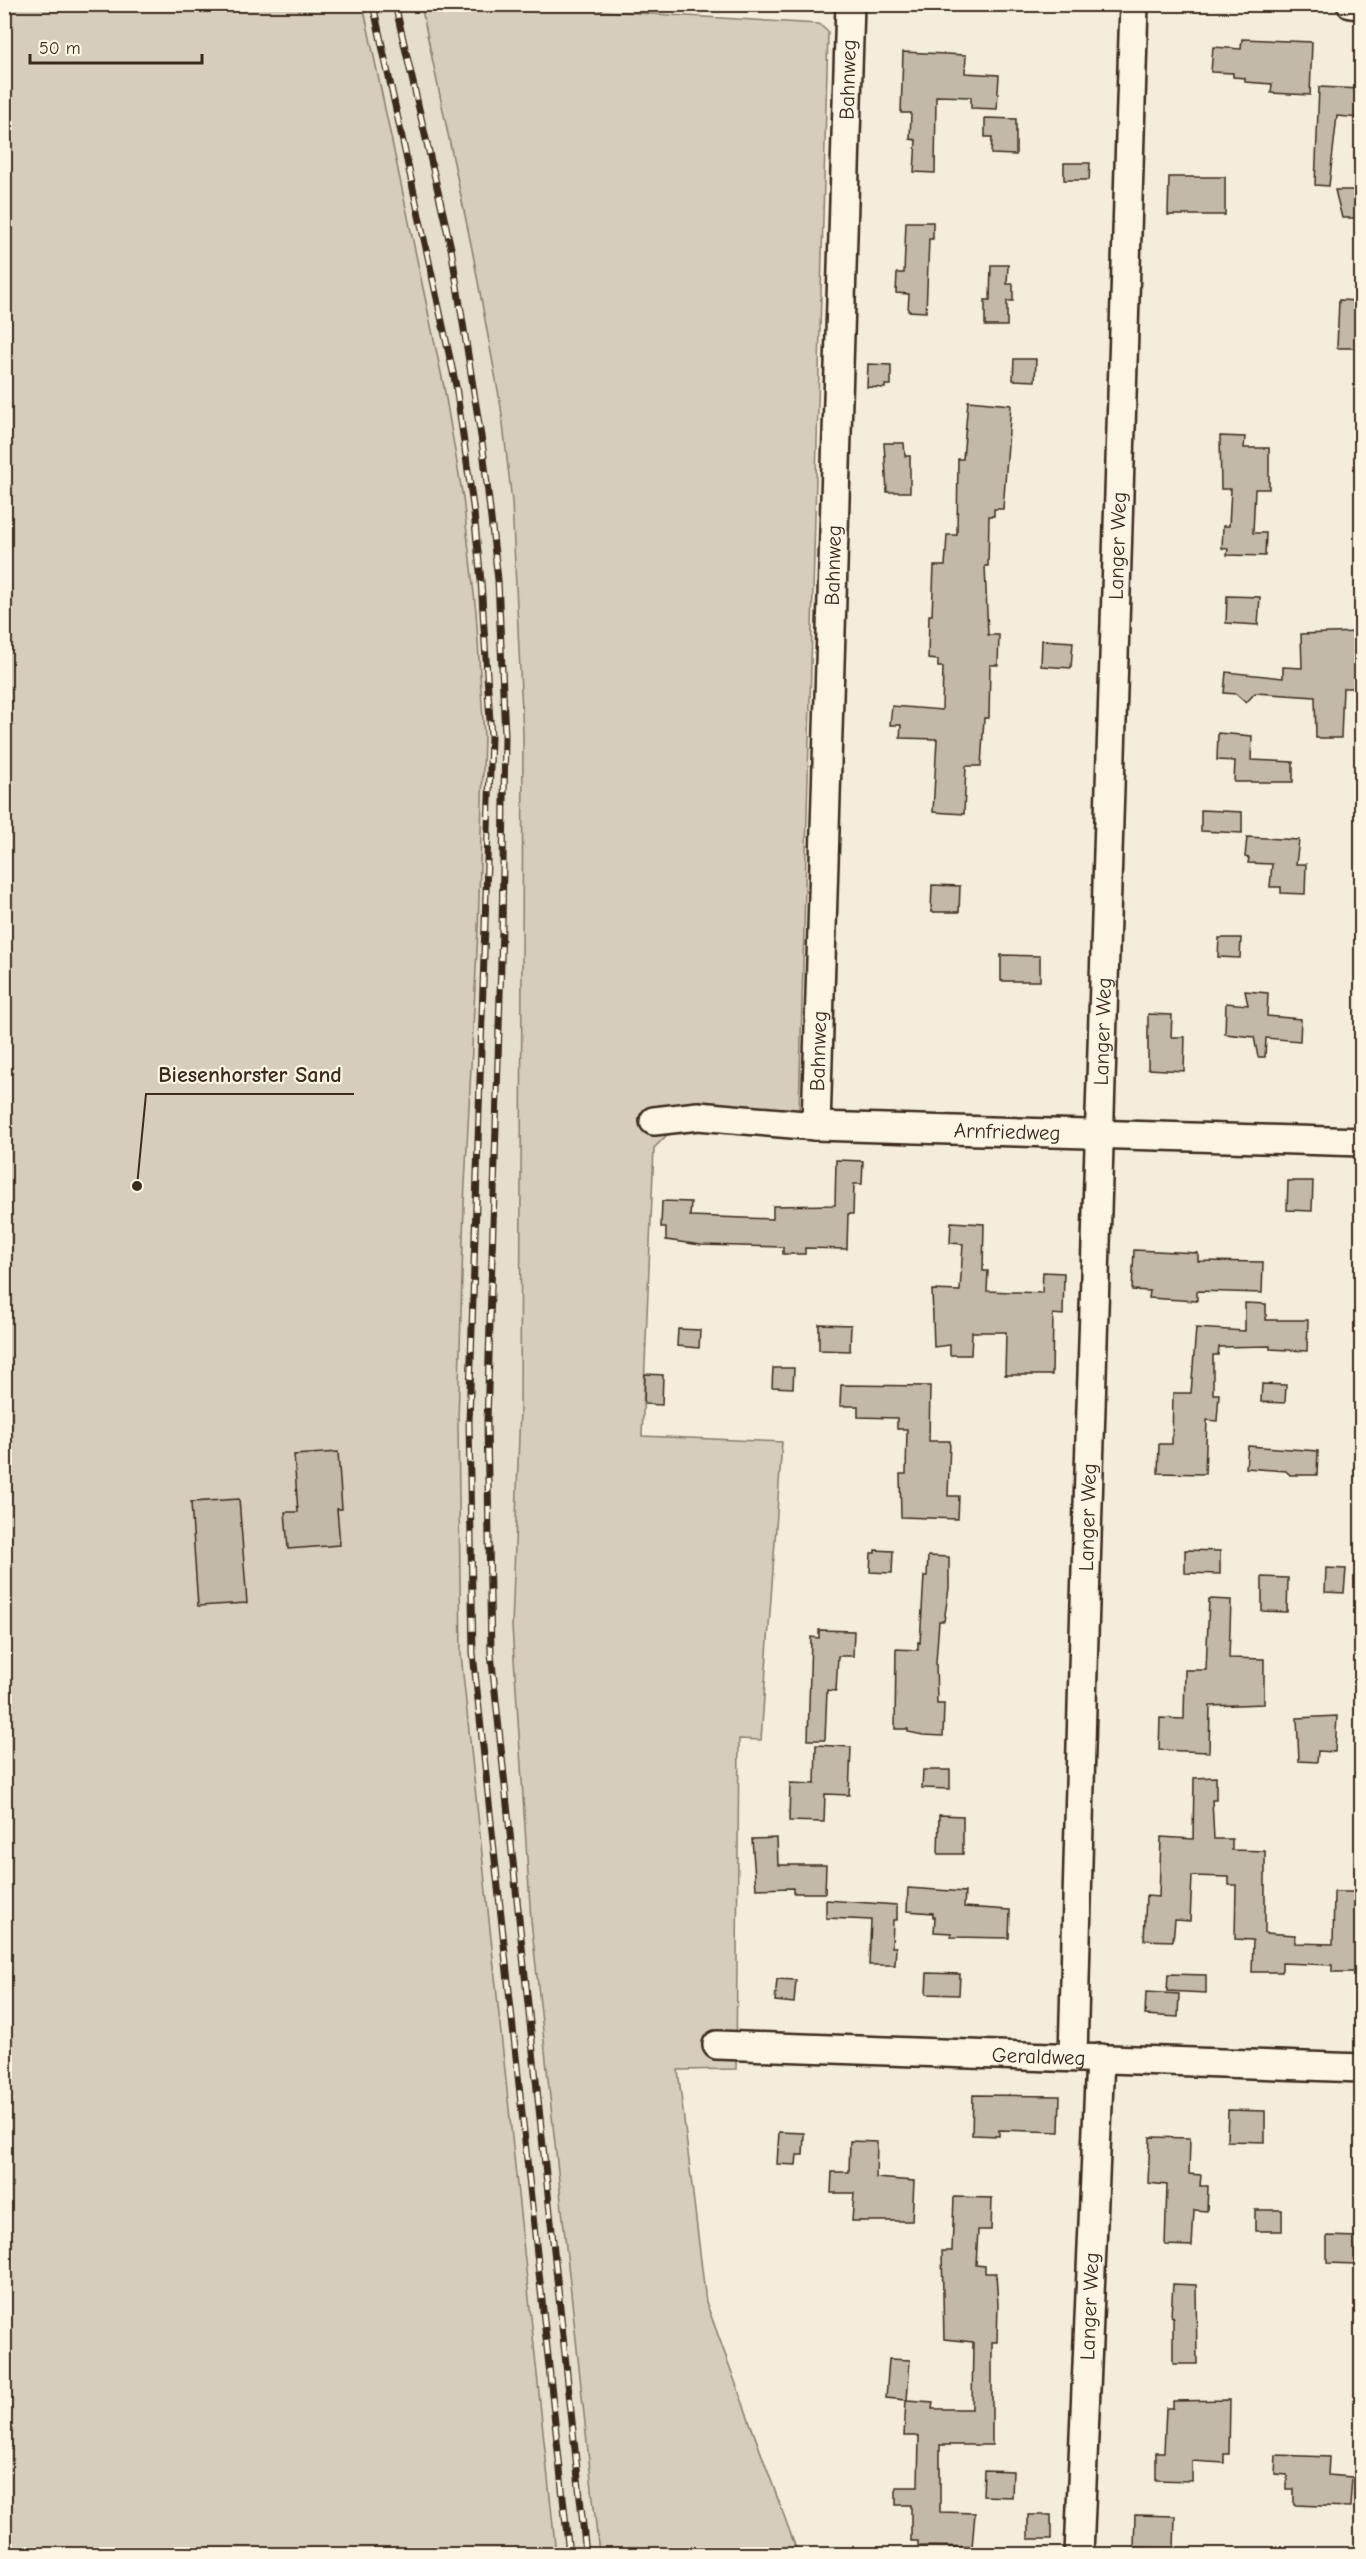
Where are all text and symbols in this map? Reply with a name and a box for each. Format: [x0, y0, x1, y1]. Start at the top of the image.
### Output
scale bar [30, 27, 202, 65]
text: 50 m [39, 38, 81, 59]
street label: Bahnweg [834, 39, 861, 120]
street label: Langer Weg [1104, 491, 1131, 600]
street label: Bahnweg [820, 525, 846, 606]
street label: Langer Weg [1089, 977, 1116, 1086]
street label: Bahnweg [805, 1010, 831, 1092]
callout: Biesenhorster Sand [146, 1054, 354, 1094]
text: Biesenhorster Sand [158, 1062, 342, 1088]
street label: Arnfriedweg [954, 1118, 1061, 1145]
street label: Langer Weg [1074, 1463, 1101, 1572]
street label: Geraldweg [991, 2043, 1086, 2070]
street label: Langer Weg [1075, 2252, 1104, 2361]

